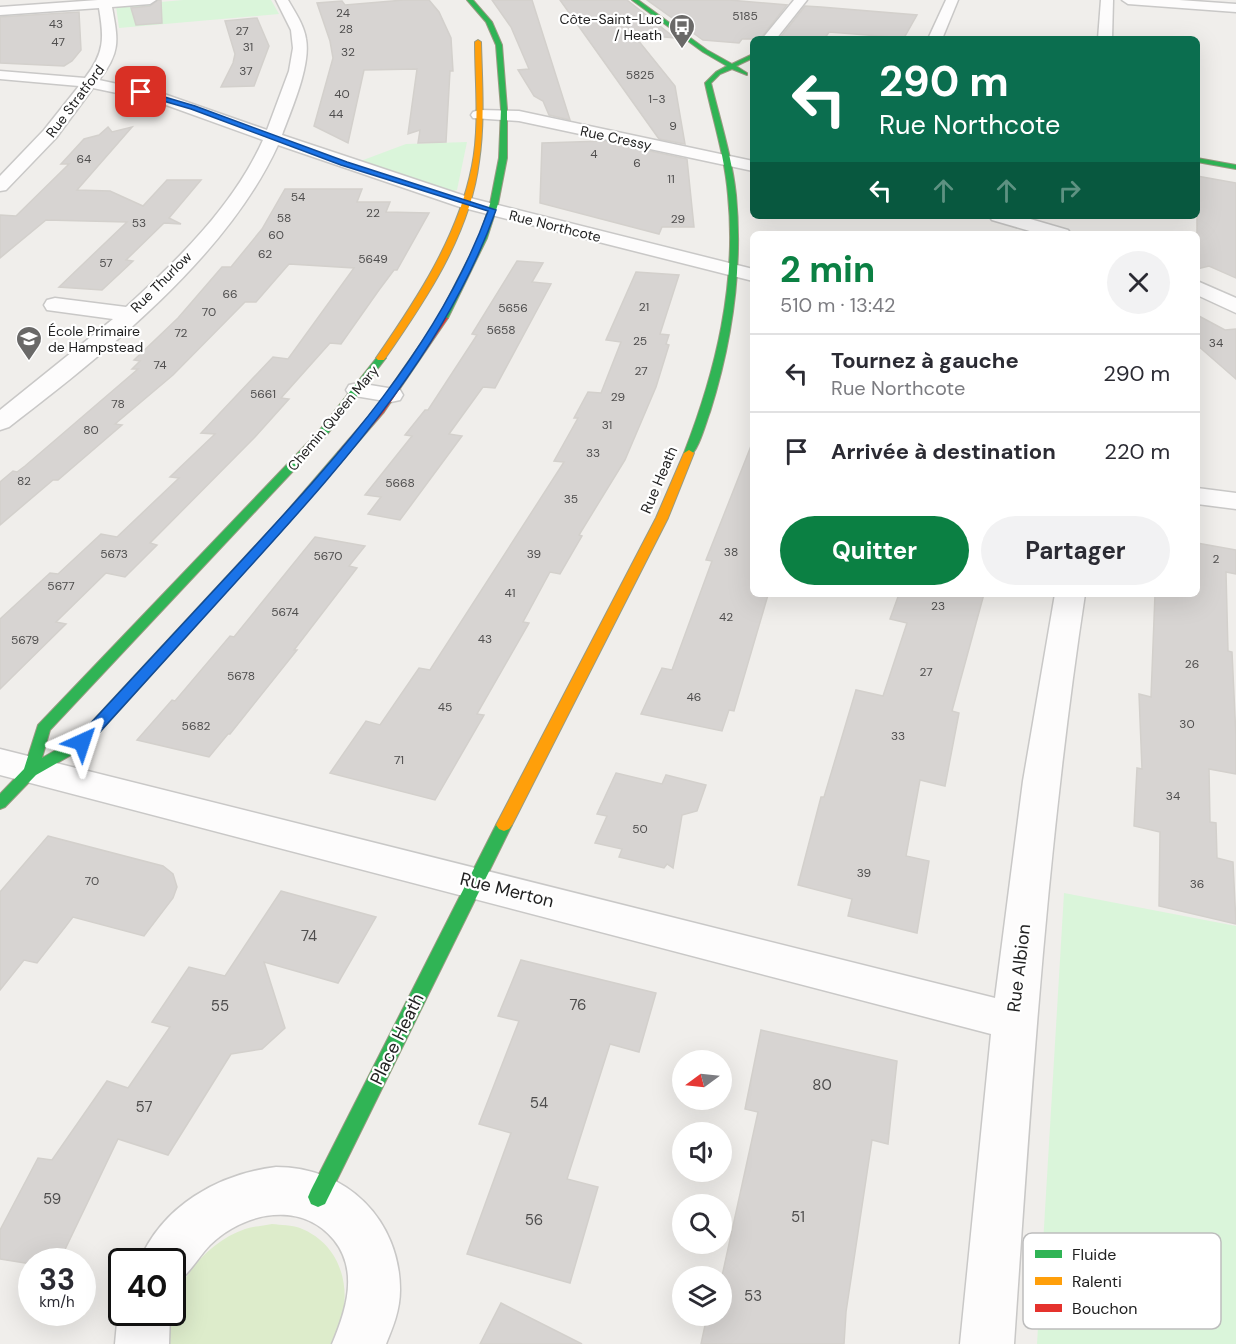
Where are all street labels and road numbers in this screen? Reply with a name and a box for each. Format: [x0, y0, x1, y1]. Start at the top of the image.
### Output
street label: Rue Stratford [42, 61, 108, 141]
street label: Rue Cressy [579, 122, 654, 154]
street label: Rue Northcote [507, 206, 603, 246]
street label: Rue Thurlow [127, 247, 196, 316]
street label: Chemin Queen Mary [284, 361, 383, 475]
street label: Rue Heath [636, 443, 682, 517]
street label: Rue Merton [458, 867, 556, 913]
street label: Rue Albion [1002, 923, 1036, 1013]
street label: Place Heath [365, 989, 429, 1089]

